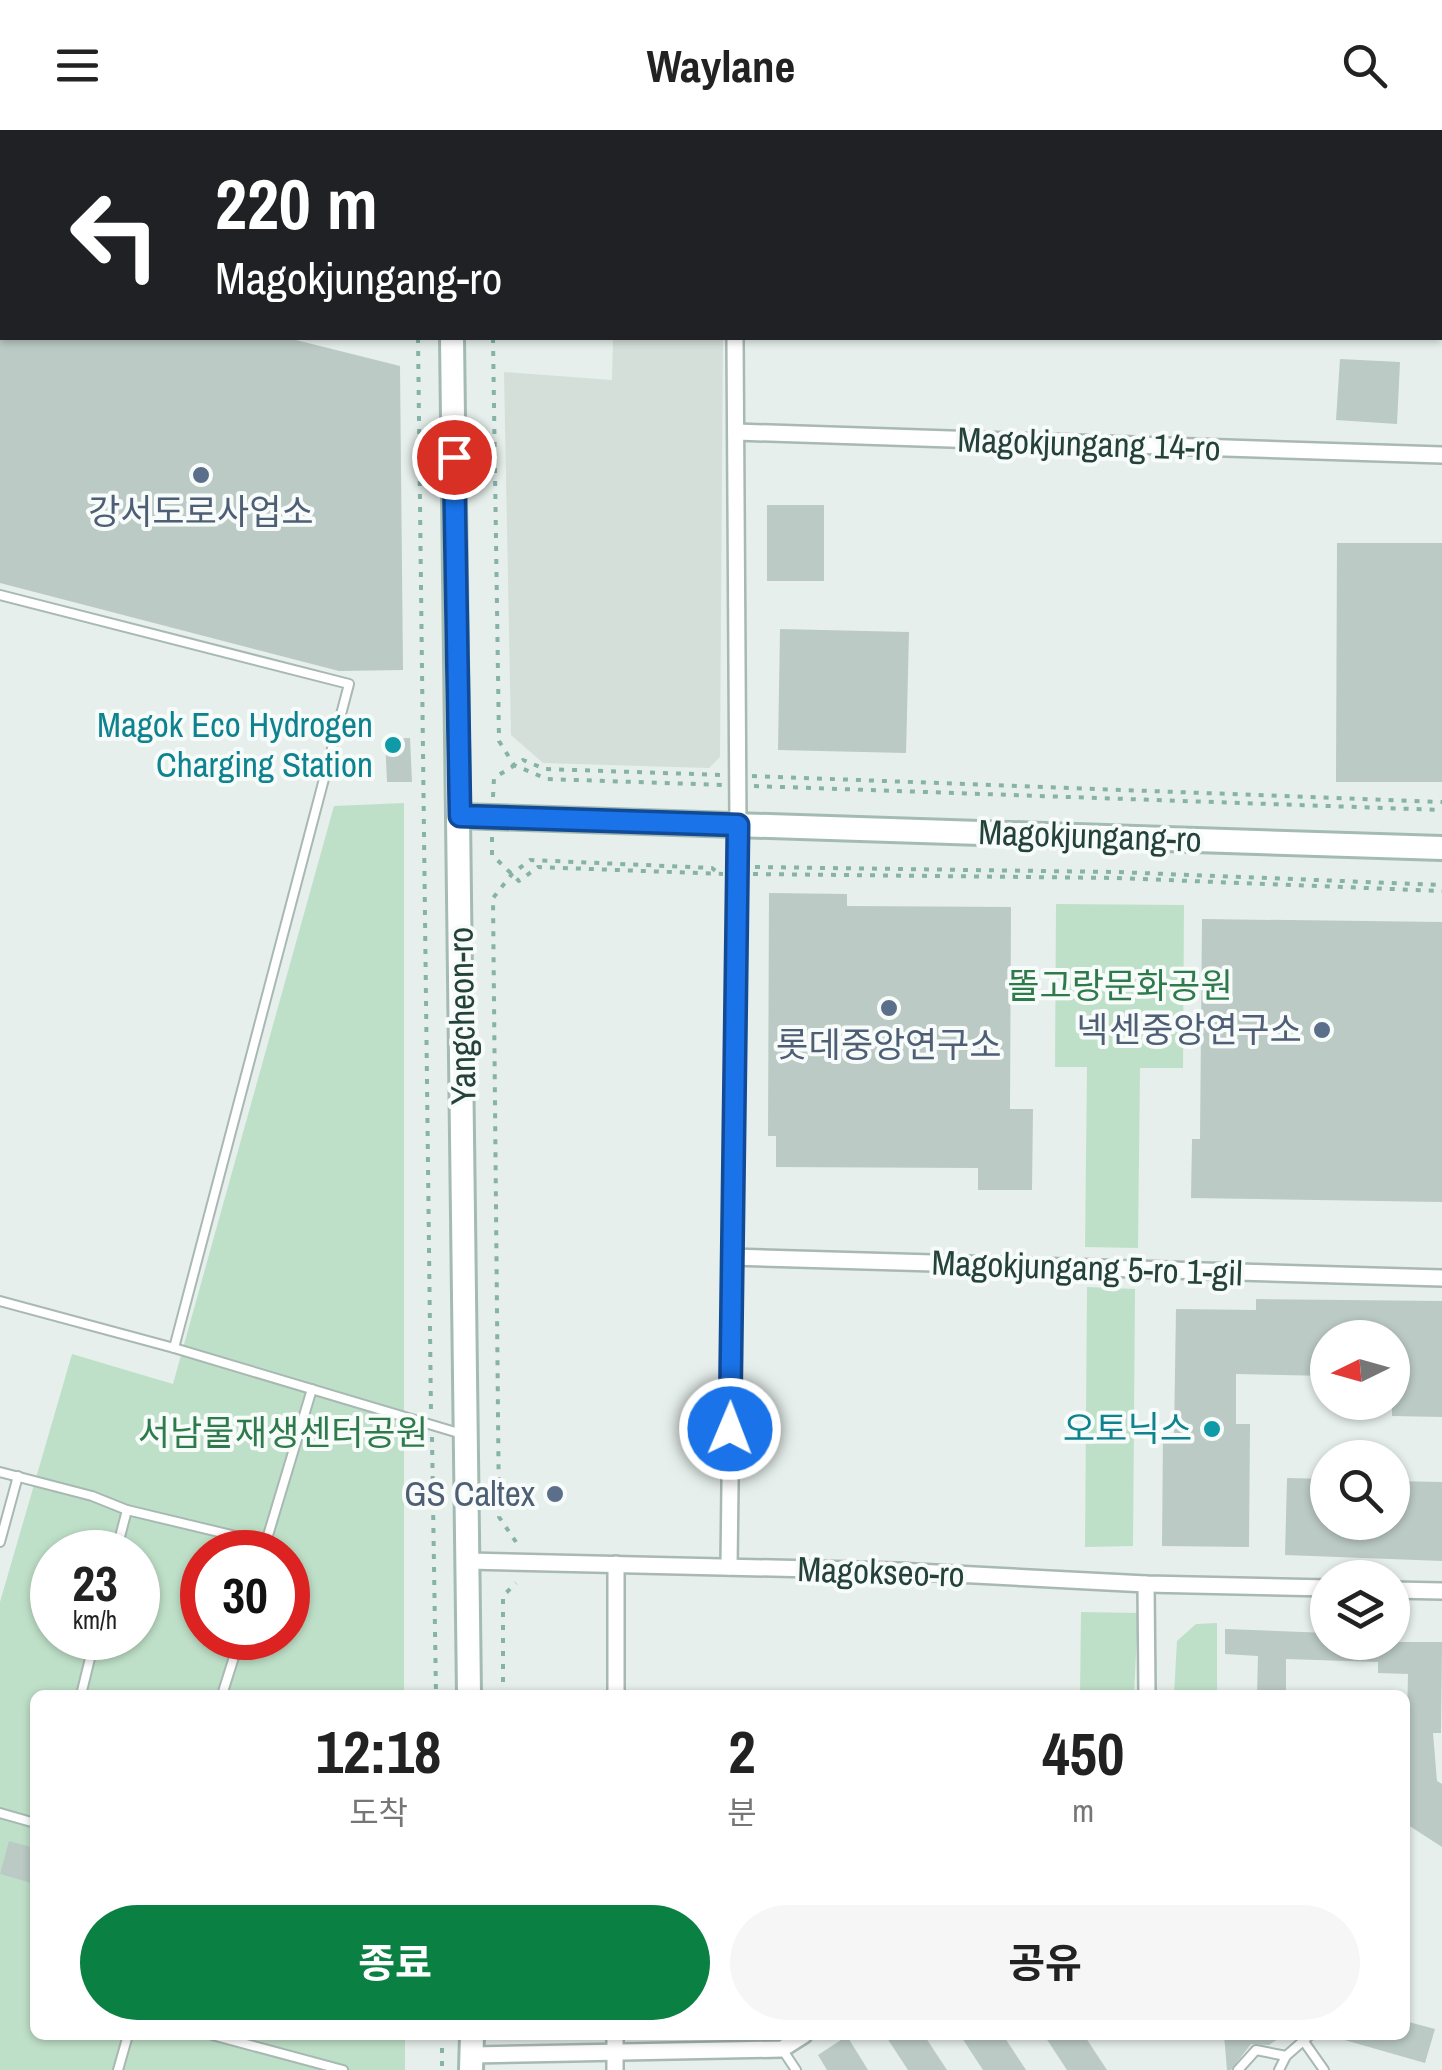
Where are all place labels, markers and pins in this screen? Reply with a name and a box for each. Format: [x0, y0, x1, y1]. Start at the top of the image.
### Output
pin [412, 415, 497, 500]
marker: 강서도로사업소 [190, 464, 212, 486]
place label: 강서도로사업소 [88, 488, 314, 535]
place label: Magok Eco Hydrogen Charging Station [97, 701, 373, 788]
marker: Magok Eco Hydrogen Charging Station [382, 734, 404, 756]
marker: 롯데중앙연구소 [878, 997, 900, 1019]
place label: 넥센중앙연구소 [1077, 1006, 1302, 1053]
marker: 넥센중앙연구소 [1311, 1019, 1333, 1041]
place label: 롯데중앙연구소 [776, 1021, 1002, 1068]
place label: 오토닉스 [1063, 1405, 1192, 1452]
marker: 오토닉스 [1201, 1418, 1223, 1440]
place label: GS Caltex [404, 1470, 536, 1517]
marker: GS Caltex [544, 1483, 566, 1505]

